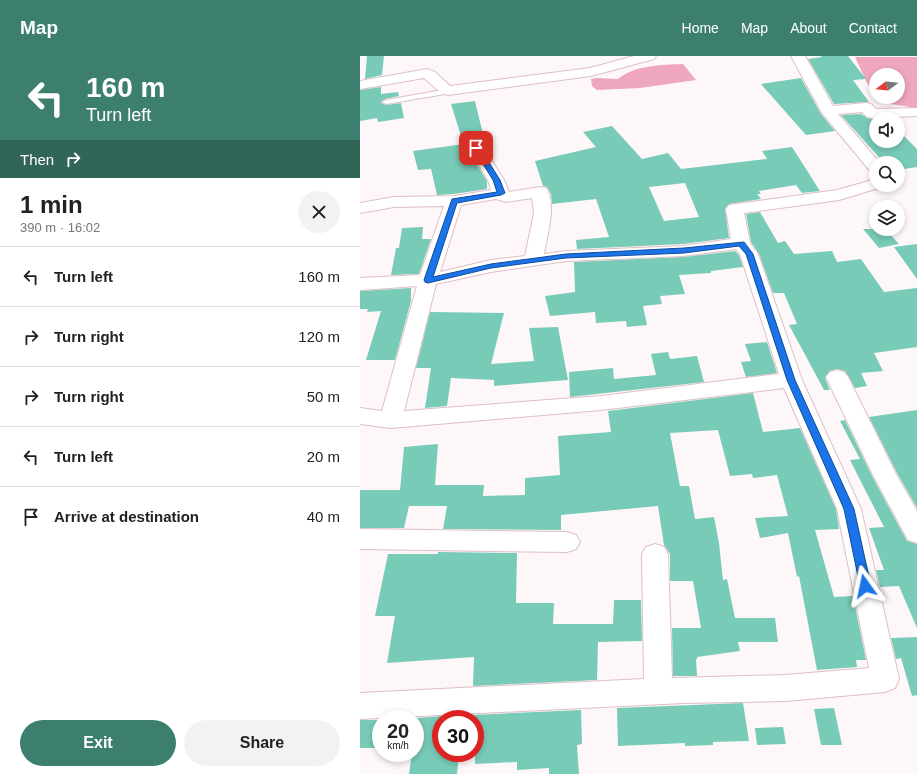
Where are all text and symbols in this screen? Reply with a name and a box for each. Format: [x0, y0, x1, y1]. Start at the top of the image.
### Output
text: Map [20, 17, 58, 38]
text: Home [682, 20, 719, 36]
text: Map [741, 20, 768, 36]
text: About [790, 20, 827, 36]
text: Contact [849, 20, 897, 36]
north arrow [869, 68, 905, 104]
map controls [869, 68, 905, 236]
icon: left [20, 72, 72, 124]
text: 160 m [86, 72, 165, 103]
text: Turn left [86, 105, 151, 125]
button: sound [869, 112, 905, 148]
pin [459, 131, 493, 165]
icon: arrive [465, 137, 487, 159]
icon: right [62, 148, 84, 170]
text: Then [20, 151, 54, 168]
button: search [869, 156, 905, 192]
text: 1 min [20, 191, 83, 218]
button: close [298, 191, 340, 233]
button: layers [869, 200, 905, 236]
text: 390 m · 16:02 [20, 220, 100, 235]
icon: left [20, 266, 42, 288]
text: Turn left [54, 268, 113, 285]
text: 160 m [298, 268, 340, 285]
icon: right [20, 326, 42, 348]
text: Turn right [54, 328, 124, 345]
text: 120 m [298, 328, 340, 345]
icon: right [20, 386, 42, 408]
text: Turn right [54, 388, 124, 405]
text: 50 m [307, 388, 340, 405]
icon: left [20, 446, 42, 468]
text: Turn left [54, 448, 113, 465]
text: 20 m [307, 448, 340, 465]
icon: arrive [20, 506, 42, 528]
text: Arrive at destination [54, 508, 199, 525]
text: 40 m [307, 508, 340, 525]
position arrow [844, 565, 886, 607]
speed limit sign: 30 [432, 710, 484, 762]
button: Exit [20, 720, 176, 766]
button: Share [184, 720, 340, 766]
text: 20 [387, 720, 409, 742]
text: km/h [387, 740, 409, 751]

